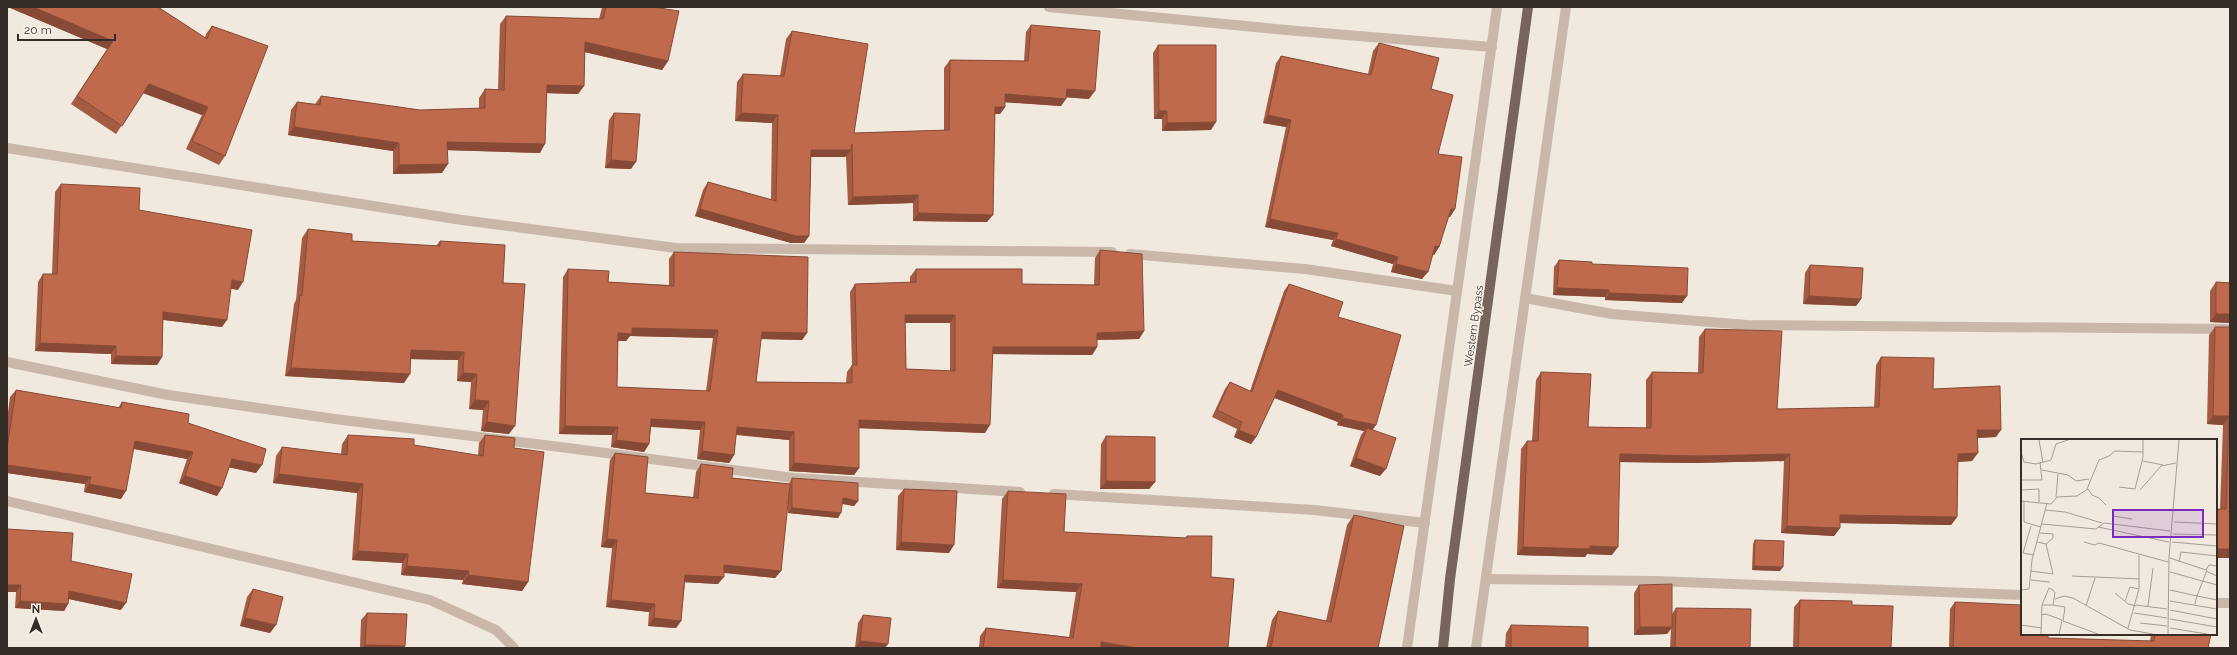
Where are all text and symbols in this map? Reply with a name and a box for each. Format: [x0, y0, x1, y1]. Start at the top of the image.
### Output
scale bar [18, 16, 115, 42]
text: 20 m [24, 23, 52, 37]
street label: Western Bypass [1462, 284, 1486, 368]
inset map [2021, 439, 2217, 635]
north arrow [16, 599, 56, 639]
text: N [32, 603, 40, 616]

